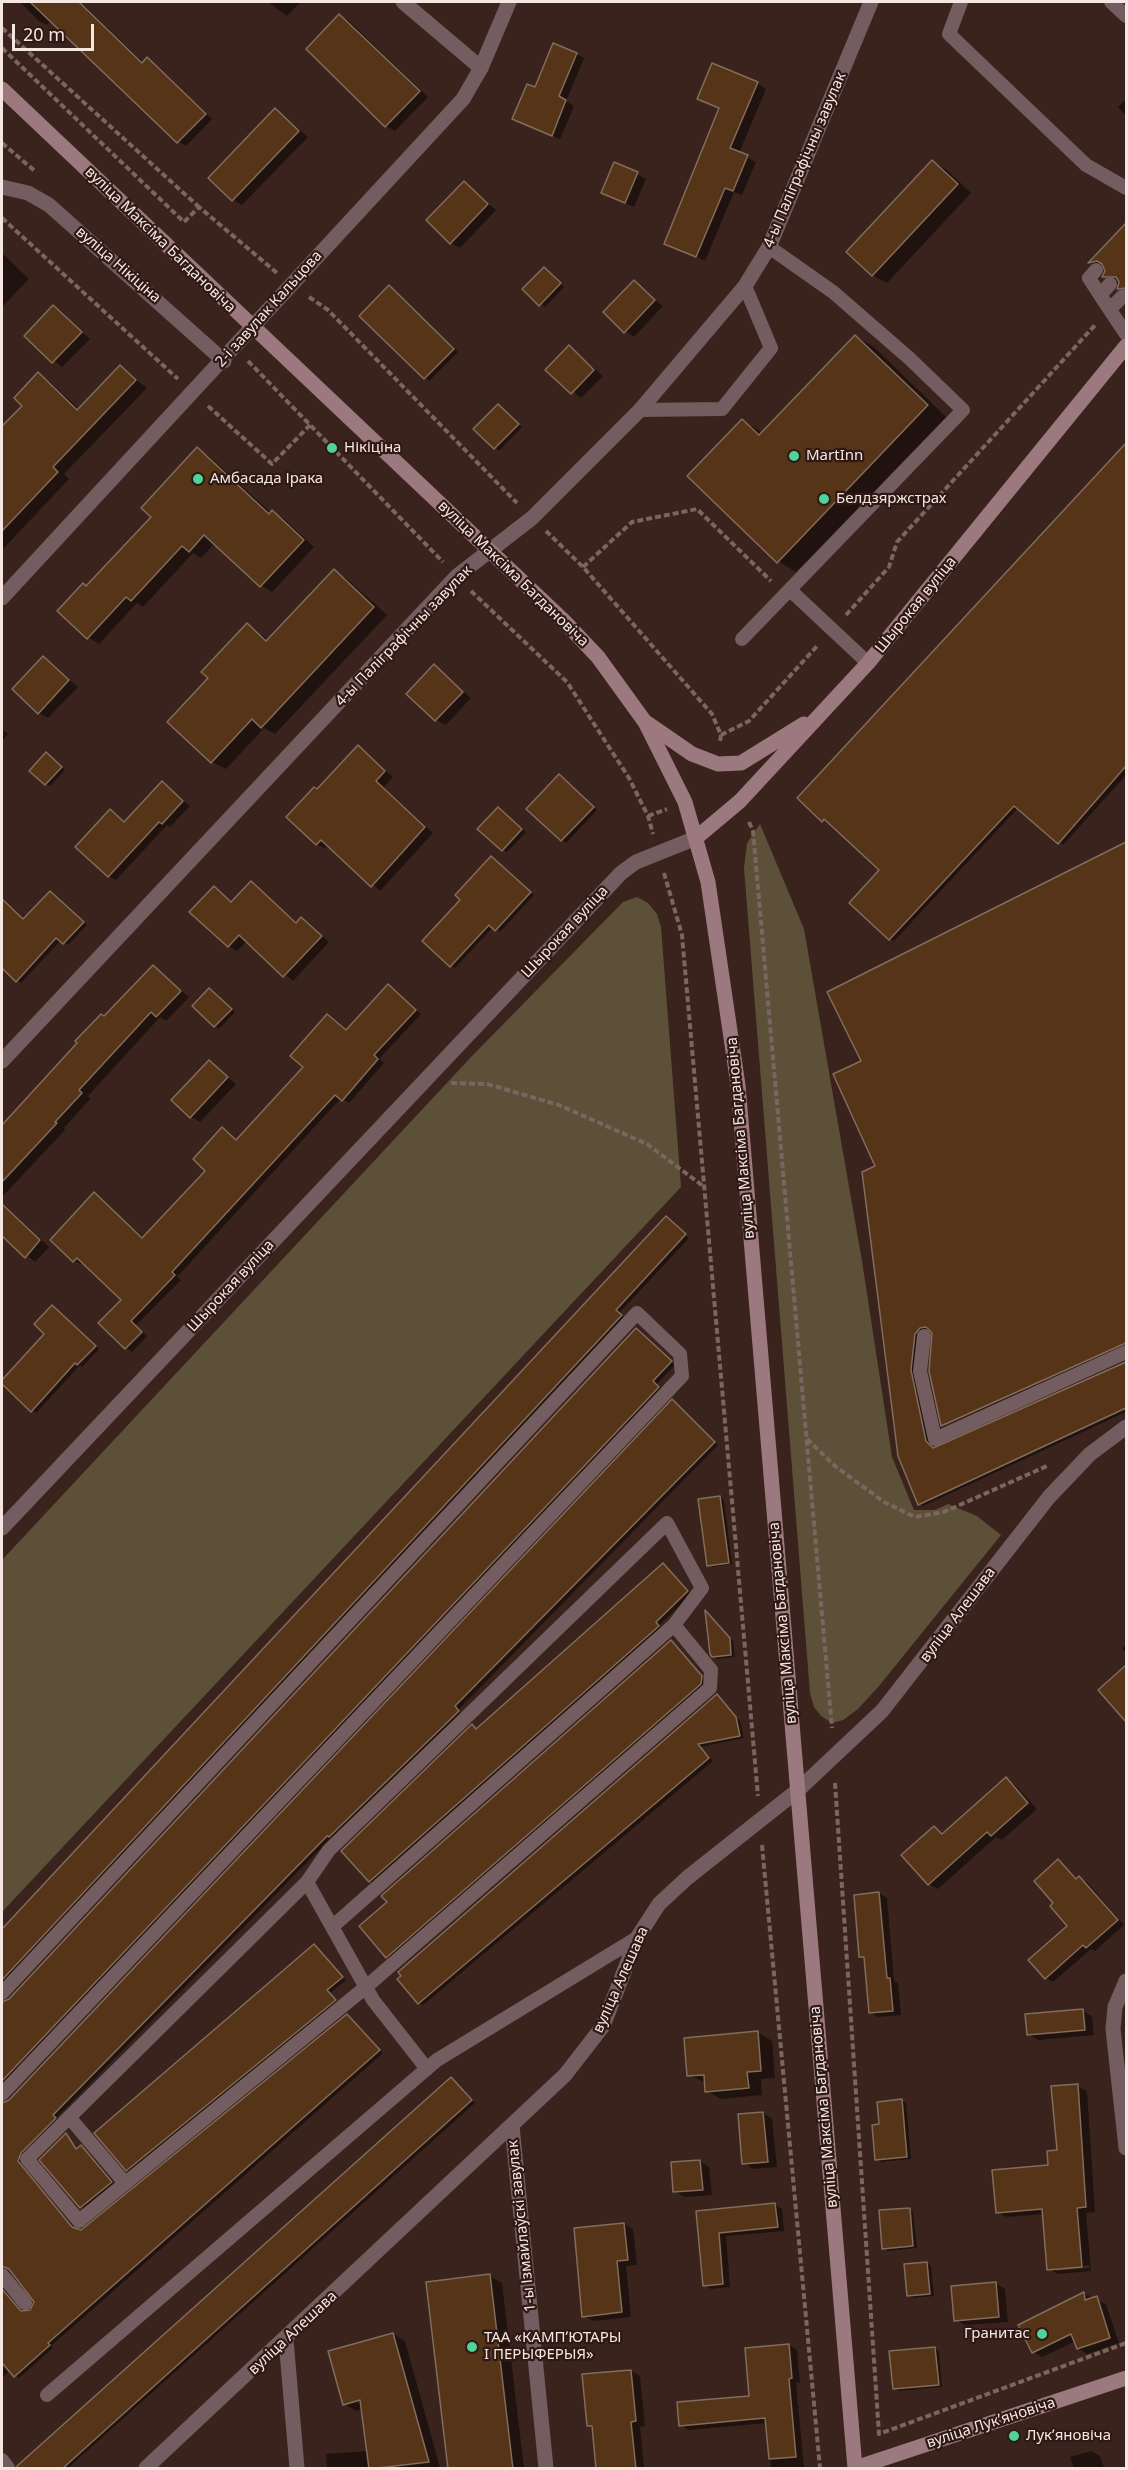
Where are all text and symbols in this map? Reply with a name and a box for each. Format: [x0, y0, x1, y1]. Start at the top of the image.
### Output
scale bar [15, 12, 98, 50]
text: 20 m [23, 22, 65, 46]
street label: 4-ы Паліграфічны завулак [760, 70, 850, 250]
street label: вуліца Максіма Багдановіча [81, 163, 239, 317]
street label: вуліца Нікіціна [72, 223, 164, 307]
street label: 2-і завулак Кальцова [212, 247, 326, 371]
place label: Нікіціна [344, 439, 401, 457]
marker: Нікіціна [325, 441, 339, 455]
place label: MartInn [806, 447, 863, 465]
marker: MartInn [787, 449, 801, 463]
place label: Амбасада Ірака [210, 470, 323, 488]
marker: Амбасада Ірака [191, 472, 205, 486]
place label: Белдзяржстрах [836, 490, 946, 508]
marker: Белдзяржстрах [817, 492, 831, 506]
street label: вуліца Максіма Багдановіча [434, 497, 592, 651]
street label: Шырокая вуліца [872, 553, 960, 657]
street label: 4-ы Паліграфічны завулак [332, 562, 476, 710]
street label: Шырокая вуліца [518, 882, 612, 982]
street label: вуліца Максіма Багдановіча [723, 1036, 759, 1240]
street label: Шырокая вуліца [184, 1236, 278, 1336]
street label: вуліца Максіма Багдановіча [765, 1521, 801, 1725]
street label: вуліца Алешава [916, 1564, 1000, 1666]
street label: вуліца Алешава [589, 1924, 653, 2036]
street label: вуліца Максіма Багдановіча [806, 2005, 842, 2209]
street label: 1-ы Ізмайлаўскі завулак [504, 2139, 540, 2313]
street label: вуліца Алешава [245, 2287, 341, 2379]
place label: Гранитас [964, 2325, 1030, 2343]
marker: Гранитас [1035, 2327, 1049, 2341]
place label: ТАА «КАМПʼЮТАРЫ I ПЕРЫФЕРЫЯ» [484, 2329, 621, 2364]
marker: ТАА «КАМПʼЮТАРЫ I ПЕРЫФЕРЫЯ» [465, 2340, 479, 2354]
street label: вуліца Лукʼяновіча [924, 2394, 1058, 2452]
place label: Лукʼяновіча [1026, 2427, 1111, 2445]
marker: Лукʼяновіча [1007, 2429, 1021, 2443]

